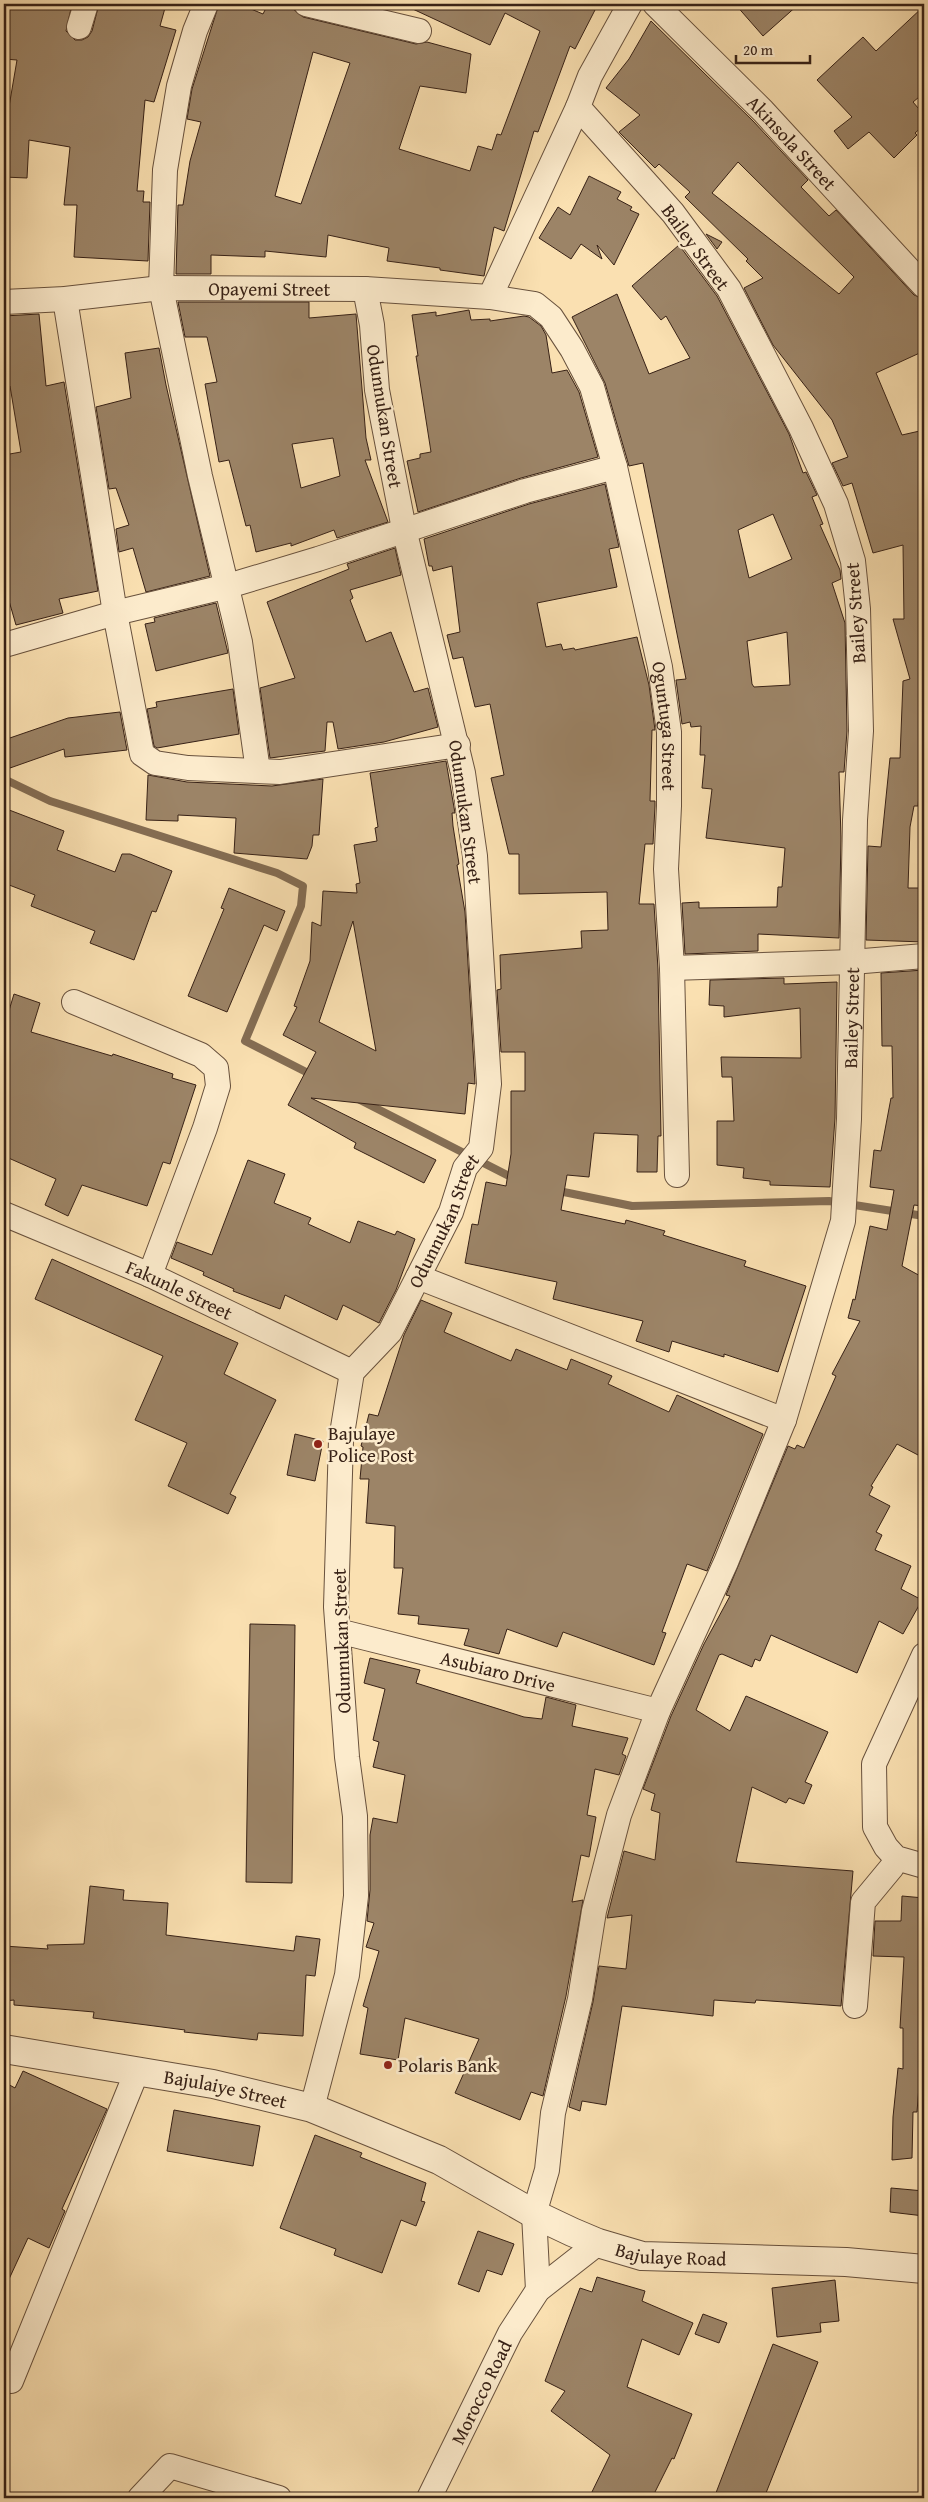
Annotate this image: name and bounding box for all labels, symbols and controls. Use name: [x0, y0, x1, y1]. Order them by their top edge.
scale bar: [736, 32, 809, 64]
text: 20 m: [743, 39, 774, 60]
street label: Akinsola Street: [741, 89, 844, 197]
street label: Bailey Street: [655, 198, 737, 296]
street label: Opayemi Street: [208, 274, 331, 303]
street label: Odunnukan Street: [360, 342, 410, 490]
street label: Bailey Street: [837, 561, 872, 664]
street label: Oguntuga Street: [645, 660, 683, 791]
street label: Odunnukan Street: [442, 738, 490, 886]
street label: Bailey Street: [836, 967, 866, 1069]
street label: Odunnukan Street: [401, 1147, 486, 1293]
street label: Fakunle Street: [122, 1253, 238, 1327]
place label: Bajulaye Police Post: [328, 1419, 415, 1469]
marker: Bajulaye Police Post: [312, 1438, 324, 1450]
street label: Odunnukan Street: [324, 1568, 358, 1714]
street label: Asubiaro Drive: [438, 1643, 559, 1699]
place label: Polaris Bank: [398, 2051, 498, 2079]
marker: Polaris Bank: [382, 2059, 394, 2071]
street label: Bajulaiye Street: [162, 2062, 290, 2115]
street label: Bajulaye Road: [612, 2235, 728, 2272]
street label: Morocco Road: [444, 2334, 519, 2449]

